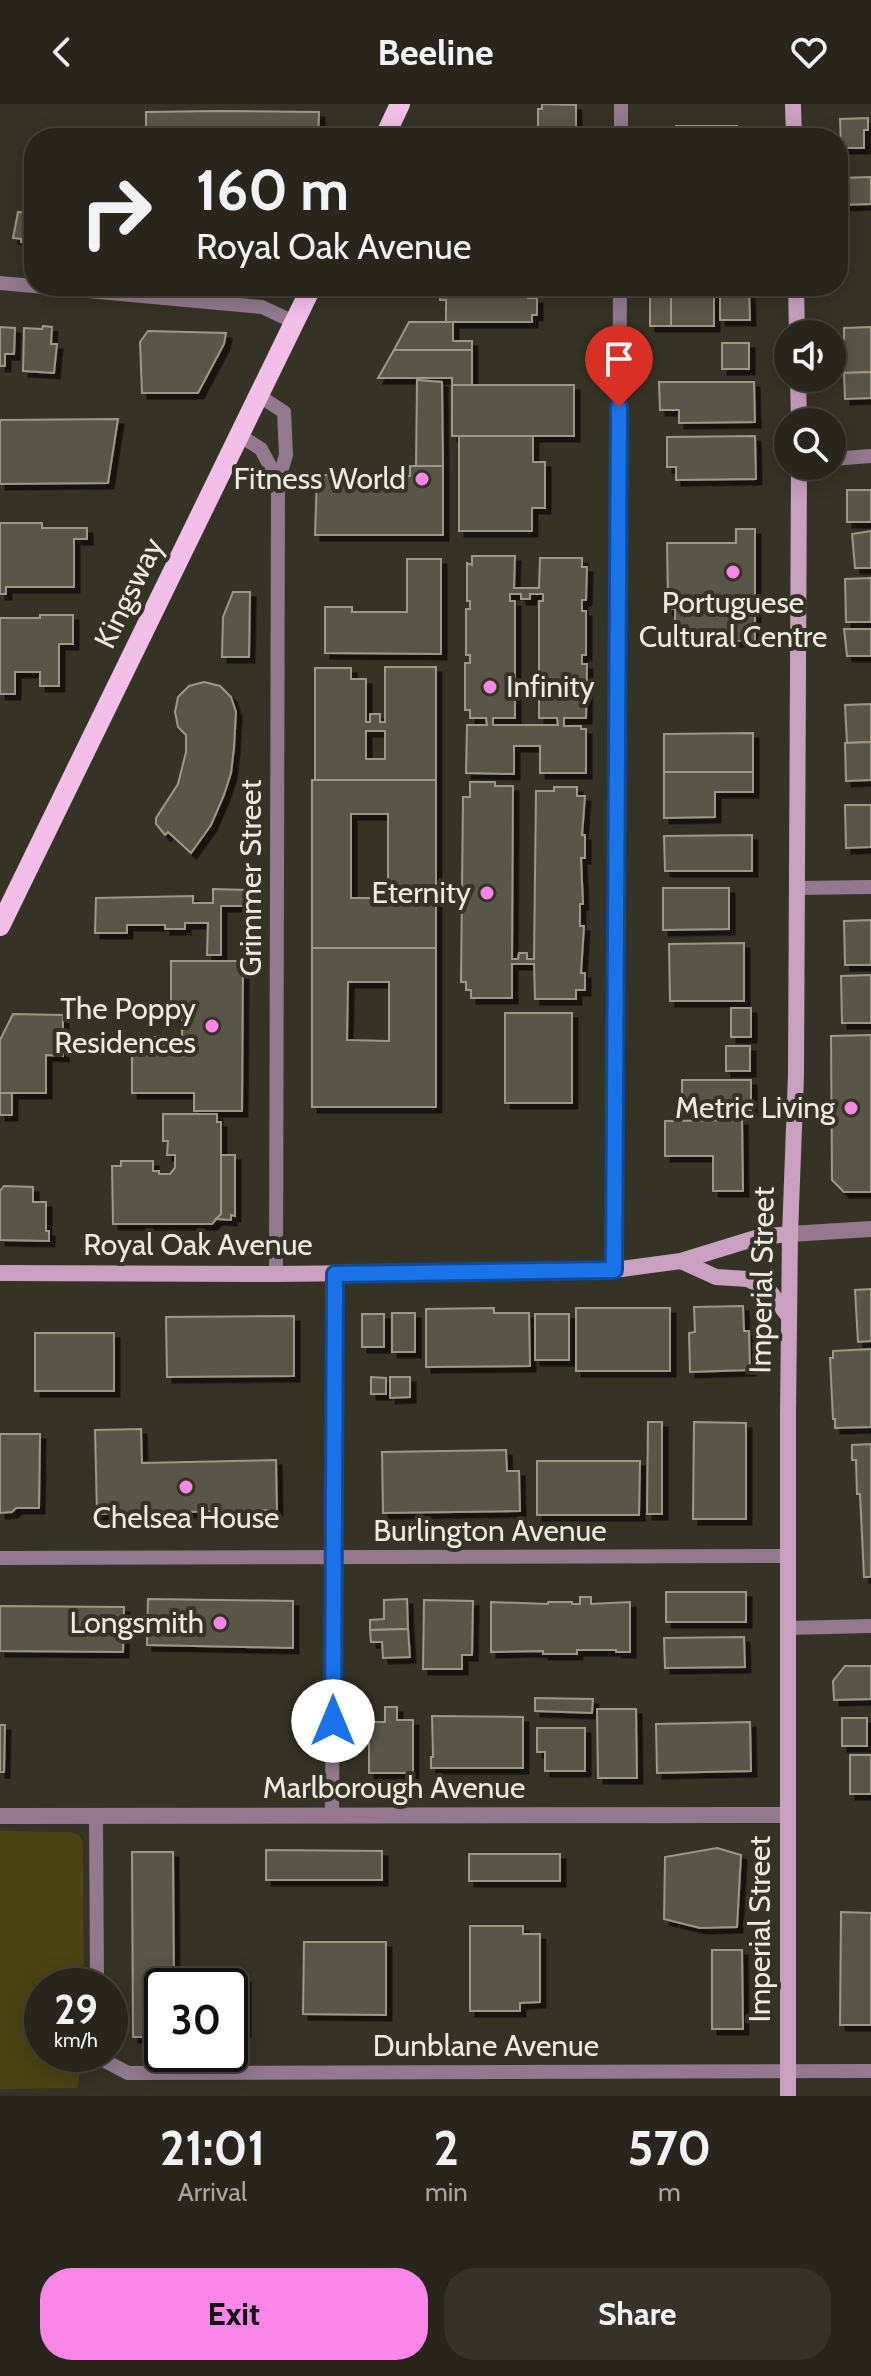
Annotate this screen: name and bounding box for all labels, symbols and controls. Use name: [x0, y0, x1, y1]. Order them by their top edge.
icon: back: [40, 30, 84, 74]
text: Beeline: [377, 30, 494, 74]
icon: heart: [787, 30, 831, 74]
text: 160 m: [196, 156, 349, 224]
icon: right: [64, 160, 168, 264]
text: Royal Oak Avenue: [196, 224, 471, 268]
map controls: [774, 320, 846, 480]
button: sound: [774, 320, 846, 392]
pin: [585, 325, 653, 407]
icon: arrive: [597, 337, 641, 381]
button: search: [774, 408, 846, 480]
place label: Fitness World: [234, 460, 406, 497]
marker: Fitness World: [413, 470, 431, 488]
street label: Kingsway: [86, 531, 171, 654]
marker: Portuguese Cultural Centre: [724, 563, 742, 581]
place label: Portuguese Cultural Centre: [639, 584, 827, 655]
place label: Infinity: [506, 668, 595, 705]
marker: Infinity: [481, 678, 499, 696]
street label: Grimmer Street: [232, 779, 269, 977]
place label: Eternity: [372, 874, 471, 911]
marker: Eternity: [478, 884, 496, 902]
place label: The Poppy Residences: [54, 990, 196, 1061]
marker: The Poppy Residences: [203, 1017, 221, 1035]
place label: Metric Living: [675, 1089, 836, 1126]
marker: Metric Living: [842, 1099, 860, 1117]
street label: Imperial Street: [741, 1186, 782, 1374]
street label: Royal Oak Avenue: [83, 1226, 313, 1263]
marker: Chelsea House: [177, 1478, 195, 1496]
place label: Chelsea House: [93, 1499, 279, 1536]
street label: Burlington Avenue: [373, 1512, 607, 1549]
place label: Longsmith: [70, 1604, 204, 1641]
marker: Longsmith: [211, 1614, 229, 1632]
position arrow: [291, 1679, 375, 1763]
street label: Marlborough Avenue: [263, 1769, 525, 1806]
street label: Imperial Street: [741, 1836, 778, 2022]
speed limit sign: 30: [144, 1968, 248, 2072]
text: 29: [54, 1985, 98, 2034]
street label: Dunblane Avenue: [373, 2027, 599, 2064]
text: km/h: [54, 2028, 98, 2052]
text: 21:01: [160, 2119, 265, 2177]
text: 2: [434, 2119, 459, 2177]
text: 570: [627, 2119, 711, 2177]
text: Arrival: [178, 2176, 247, 2208]
text: min: [425, 2176, 468, 2208]
text: m: [658, 2176, 681, 2208]
button: Exit: [40, 2268, 428, 2360]
button: Share: [444, 2268, 831, 2360]

